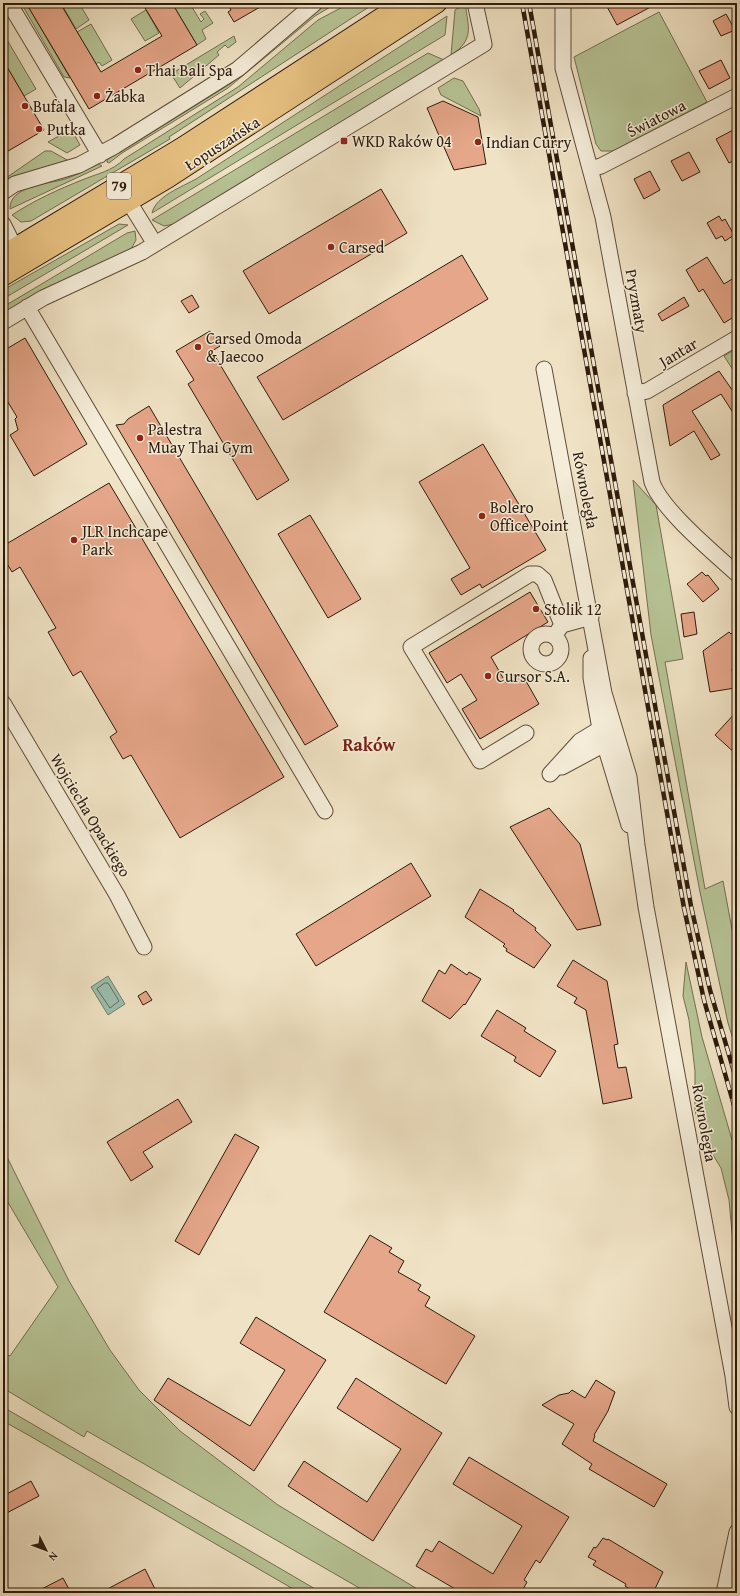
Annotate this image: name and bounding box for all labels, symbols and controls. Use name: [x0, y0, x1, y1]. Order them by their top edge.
place label: Thai Bali Spa: [146, 58, 233, 82]
marker: Thai Bali Spa: [133, 65, 143, 75]
place label: Żabka: [105, 84, 145, 108]
marker: Żabka: [92, 91, 102, 101]
street label: Światowa: [622, 93, 690, 143]
place label: Bufala: [33, 94, 76, 118]
marker: Bufala: [20, 101, 30, 111]
street label: Łopuszańska: [180, 109, 265, 176]
place label: Putka: [47, 117, 86, 141]
marker: Putka: [34, 124, 44, 134]
place label: WKD Raków 04: [352, 129, 452, 153]
place label: Indian Curry: [486, 130, 572, 154]
marker: WKD Raków 04: [339, 136, 349, 146]
marker: Indian Curry: [473, 137, 483, 147]
road number: 79: [107, 173, 131, 199]
place label: Carsed: [339, 235, 385, 259]
marker: Carsed: [326, 242, 336, 252]
street label: Pryzmaty: [620, 267, 654, 335]
place label: Carsed Omoda & Jaecoo: [206, 326, 302, 368]
street label: Jantar: [652, 331, 702, 374]
marker: Carsed Omoda & Jaecoo: [193, 342, 203, 352]
place label: Palestra Muay Thai Gym: [148, 417, 253, 459]
marker: Palestra Muay Thai Gym: [135, 433, 145, 443]
street label: Równoległa: [567, 449, 605, 531]
place label: Bolero Office Point: [490, 495, 569, 537]
marker: Bolero Office Point: [477, 511, 487, 521]
place label: JLR Inchcape Park: [80, 519, 168, 561]
marker: JLR Inchcape Park: [69, 535, 79, 545]
place label: Stolik 12: [544, 597, 602, 621]
marker: Stolik 12: [531, 604, 541, 614]
place label: Cursor S.A.: [496, 664, 570, 688]
marker: Cursor S.A.: [483, 671, 493, 681]
district label: Raków: [342, 731, 396, 758]
street label: Wojciecha Opackiego: [45, 749, 137, 881]
street label: Równoległa: [686, 1082, 724, 1164]
north arrow: [26, 1530, 66, 1570]
text: N: [45, 1549, 62, 1565]

